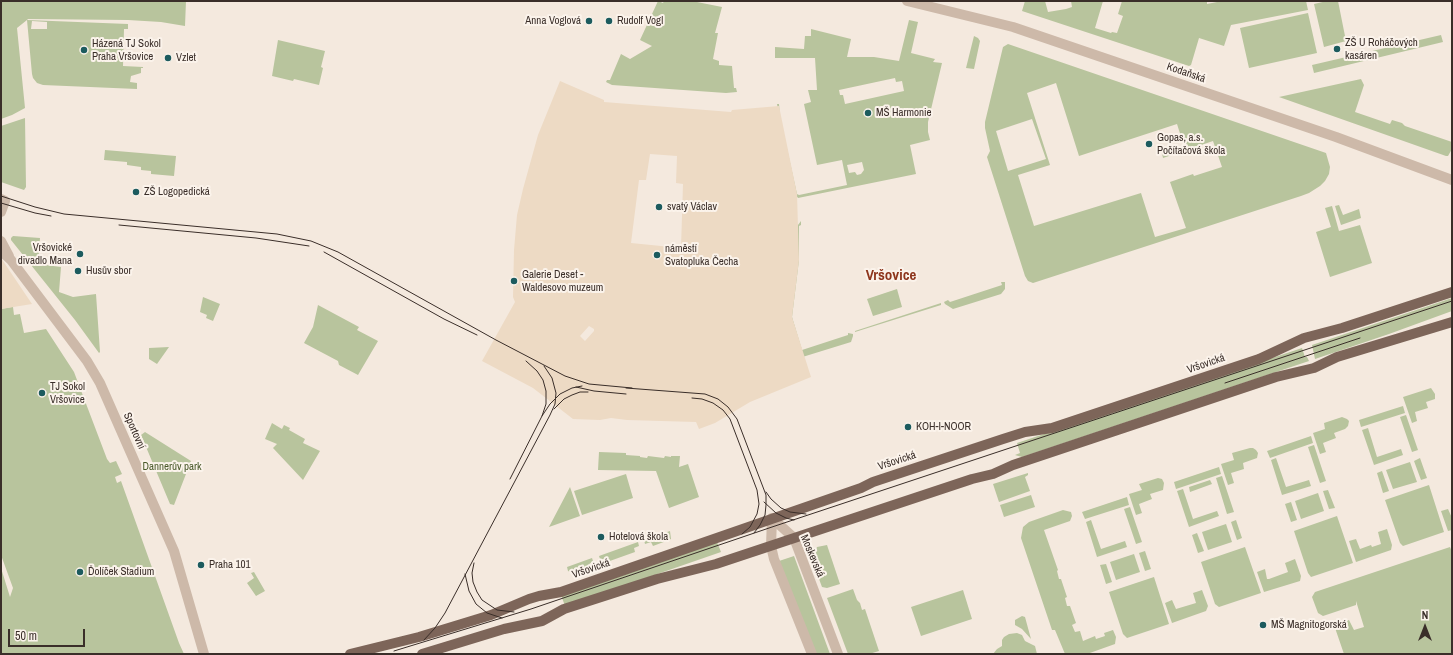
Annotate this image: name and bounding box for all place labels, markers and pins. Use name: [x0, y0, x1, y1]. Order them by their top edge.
place label: Anna Voglová: [525, 14, 581, 28]
place label: Rudolf Vogl: [617, 14, 663, 28]
marker: Anna Voglová: [584, 16, 594, 26]
marker: Rudolf Vogl: [604, 16, 614, 26]
place label: ZŠ U Roháčových kasáren: [1345, 36, 1418, 62]
place label: Házená TJ Sokol Praha Vršovice: [92, 37, 161, 63]
marker: ZŠ U Roháčových kasáren: [1332, 44, 1342, 54]
marker: Házená TJ Sokol Praha Vršovice: [79, 45, 89, 55]
place label: Vzlet: [176, 51, 196, 65]
marker: Vzlet: [163, 53, 173, 63]
place label: MŠ Harmonie: [876, 106, 932, 120]
marker: MŠ Harmonie: [863, 108, 873, 118]
place label: Gopas, a.s. Počítačová škola: [1157, 131, 1225, 157]
marker: Gopas, a.s. Počítačová škola: [1144, 139, 1154, 149]
place label: ZŠ Logopedická: [144, 185, 210, 199]
marker: ZŠ Logopedická: [131, 187, 141, 197]
place label: svatý Václav: [667, 200, 717, 214]
marker: svatý Václav: [654, 202, 664, 212]
place label: Vršovické divadlo Mana: [18, 241, 72, 267]
place label: náměstí Svatopluka Čecha: [665, 242, 738, 268]
marker: Vršovické divadlo Mana: [75, 249, 85, 259]
marker: náměstí Svatopluka Čecha: [652, 250, 662, 260]
place label: Husův sbor: [86, 264, 132, 278]
marker: Husův sbor: [73, 266, 83, 276]
place label: Galerie Deset - Waldesovo muzeum: [522, 268, 603, 294]
marker: Galerie Deset - Waldesovo muzeum: [509, 276, 519, 286]
place label: TJ Sokol Vršovice: [50, 380, 85, 406]
marker: TJ Sokol Vršovice: [37, 388, 47, 398]
place label: KOH-I-NOOR: [916, 420, 971, 434]
marker: KOH-I-NOOR: [903, 422, 913, 432]
place label: Hotelová škola: [609, 530, 668, 544]
marker: Hotelová škola: [596, 532, 606, 542]
place label: Praha 101: [209, 558, 251, 572]
marker: Praha 101: [196, 560, 206, 570]
place label: Ďolíček Stadium: [88, 565, 154, 579]
marker: Ďolíček Stadium: [75, 567, 85, 577]
place label: MŠ Magnitogorská: [1271, 618, 1347, 632]
marker: MŠ Magnitogorská: [1258, 620, 1268, 630]

